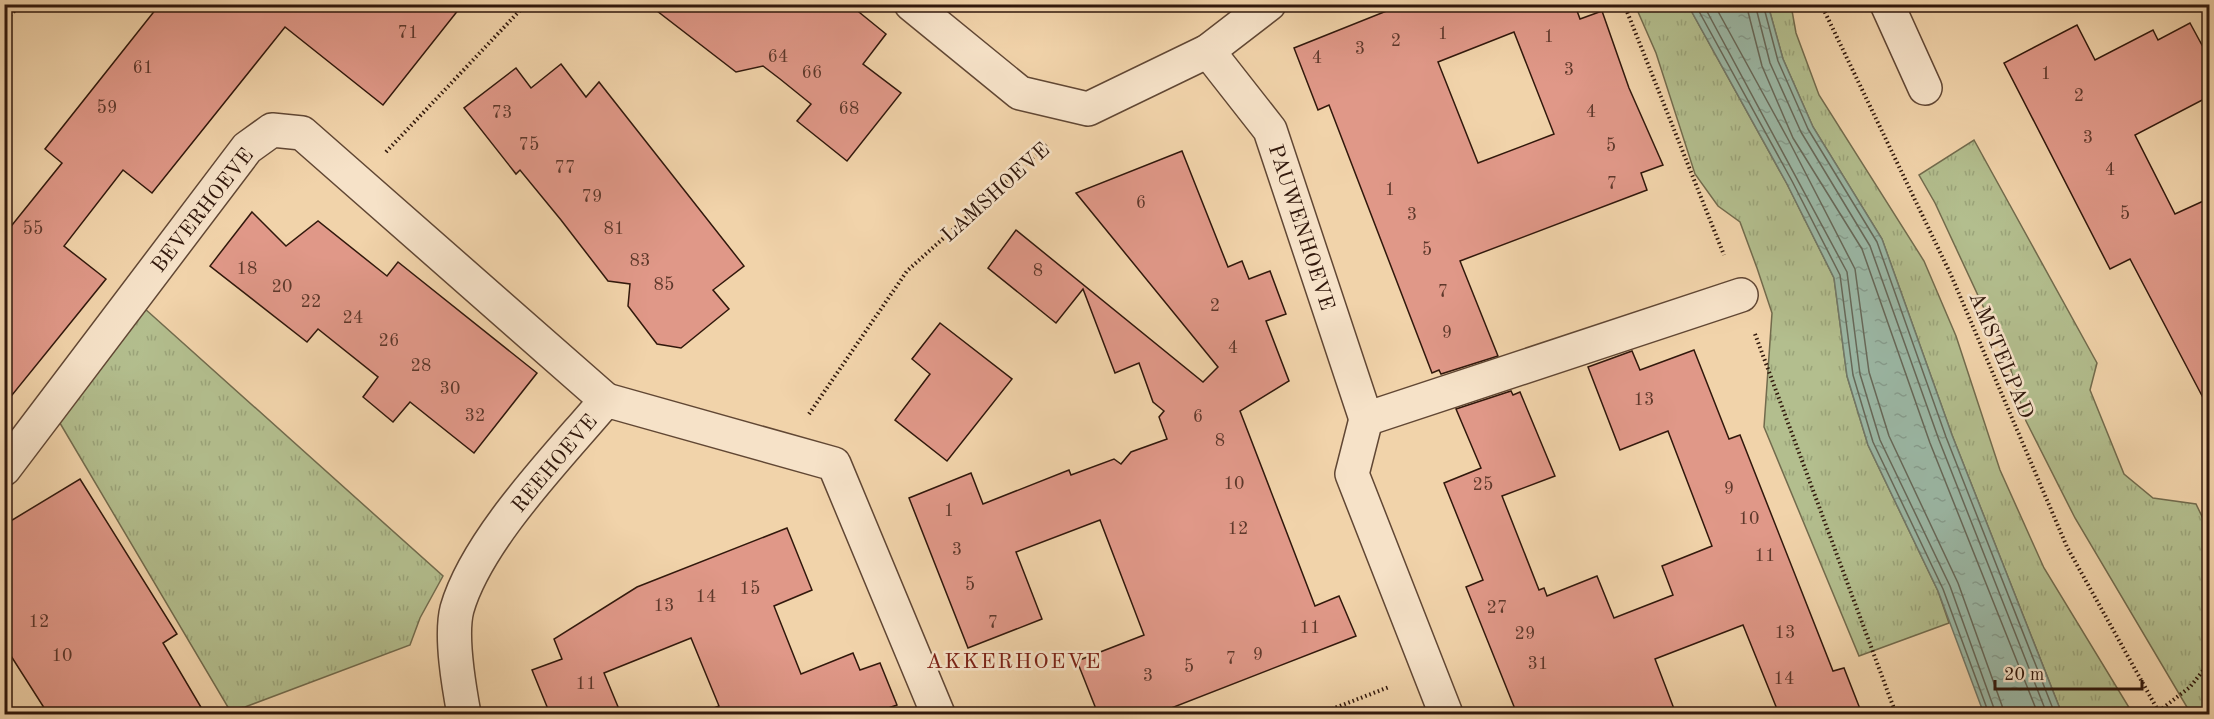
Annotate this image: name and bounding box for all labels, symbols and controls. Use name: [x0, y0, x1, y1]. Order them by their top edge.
house number: 71: [398, 24, 418, 42]
house number: 1: [1438, 25, 1448, 43]
house number: 1: [1544, 28, 1554, 46]
house number: 2: [1391, 32, 1401, 50]
house number: 3: [1355, 40, 1365, 58]
house number: 64: [768, 48, 788, 66]
house number: 4: [1312, 49, 1322, 67]
house number: 61: [133, 59, 153, 77]
house number: 3: [1564, 61, 1574, 79]
house number: 66: [802, 64, 822, 82]
house number: 1: [2041, 65, 2051, 83]
house number: 2: [2074, 87, 2084, 105]
house number: 59: [97, 99, 117, 117]
house number: 68: [839, 100, 859, 118]
house number: 4: [1586, 103, 1596, 121]
house number: 73: [492, 104, 512, 122]
house number: 3: [2083, 129, 2093, 147]
house number: 75: [519, 136, 539, 154]
house number: 5: [1606, 137, 1616, 155]
street label: LAMSHOEVE: [938, 139, 1054, 247]
street label: PAUWENHOEVE: [1264, 142, 1337, 313]
street label: BEVERHOEVE: [148, 145, 258, 277]
house number: 77: [555, 159, 575, 177]
house number: 4: [2105, 161, 2115, 179]
house number: 7: [1607, 175, 1617, 193]
house number: 1: [1385, 181, 1395, 199]
house number: 79: [582, 188, 602, 206]
house number: 6: [1136, 194, 1146, 212]
house number: 5: [2120, 205, 2130, 223]
house number: 3: [1407, 206, 1417, 224]
house number: 55: [23, 220, 43, 238]
house number: 81: [604, 220, 624, 238]
house number: 5: [1422, 241, 1432, 259]
house number: 83: [630, 252, 650, 270]
house number: 18: [237, 260, 257, 278]
house number: 8: [1033, 262, 1043, 280]
house number: 85: [654, 276, 674, 294]
house number: 20: [272, 278, 292, 296]
house number: 7: [1438, 283, 1448, 301]
street label: AMSTELPAD: [1964, 289, 2037, 422]
house number: 22: [301, 293, 321, 311]
house number: 2: [1210, 297, 1220, 315]
house number: 24: [343, 309, 363, 327]
house number: 9: [1442, 324, 1452, 342]
house number: 26: [379, 332, 399, 350]
house number: 4: [1228, 339, 1238, 357]
house number: 28: [411, 357, 431, 375]
house number: 30: [440, 380, 460, 398]
house number: 13: [1634, 391, 1654, 409]
house number: 32: [465, 407, 485, 425]
house number: 6: [1193, 408, 1203, 426]
street label: REEHOEVE: [508, 411, 602, 517]
house number: 8: [1215, 432, 1225, 450]
house number: 10: [1224, 475, 1244, 493]
house number: 25: [1473, 476, 1493, 494]
house number: 9: [1724, 480, 1734, 498]
house number: 1: [944, 502, 954, 520]
house number: 10: [1739, 510, 1759, 528]
house number: 12: [1228, 520, 1248, 538]
house number: 3: [952, 541, 962, 559]
house number: 11: [1755, 547, 1775, 565]
house number: 5: [965, 576, 975, 594]
house number: 15: [740, 580, 760, 598]
house number: 14: [696, 588, 716, 606]
house number: 13: [654, 597, 674, 615]
house number: 27: [1487, 599, 1507, 617]
house number: 12: [29, 613, 49, 631]
house number: 7: [988, 614, 998, 632]
house number: 11: [1300, 619, 1320, 637]
house number: 13: [1775, 624, 1795, 642]
house number: 29: [1515, 625, 1535, 643]
house number: 9: [1253, 646, 1263, 664]
house number: 10: [52, 647, 72, 665]
house number: 7: [1226, 650, 1236, 668]
district label: AKKERHOEVE: [926, 651, 1102, 673]
scale bar: [1995, 653, 2142, 691]
house number: 31: [1528, 655, 1548, 673]
house number: 5: [1184, 658, 1194, 676]
text: 20 m: [2004, 666, 2044, 684]
house number: 3: [1143, 667, 1153, 685]
house number: 14: [1774, 670, 1794, 688]
house number: 11: [576, 675, 596, 693]

